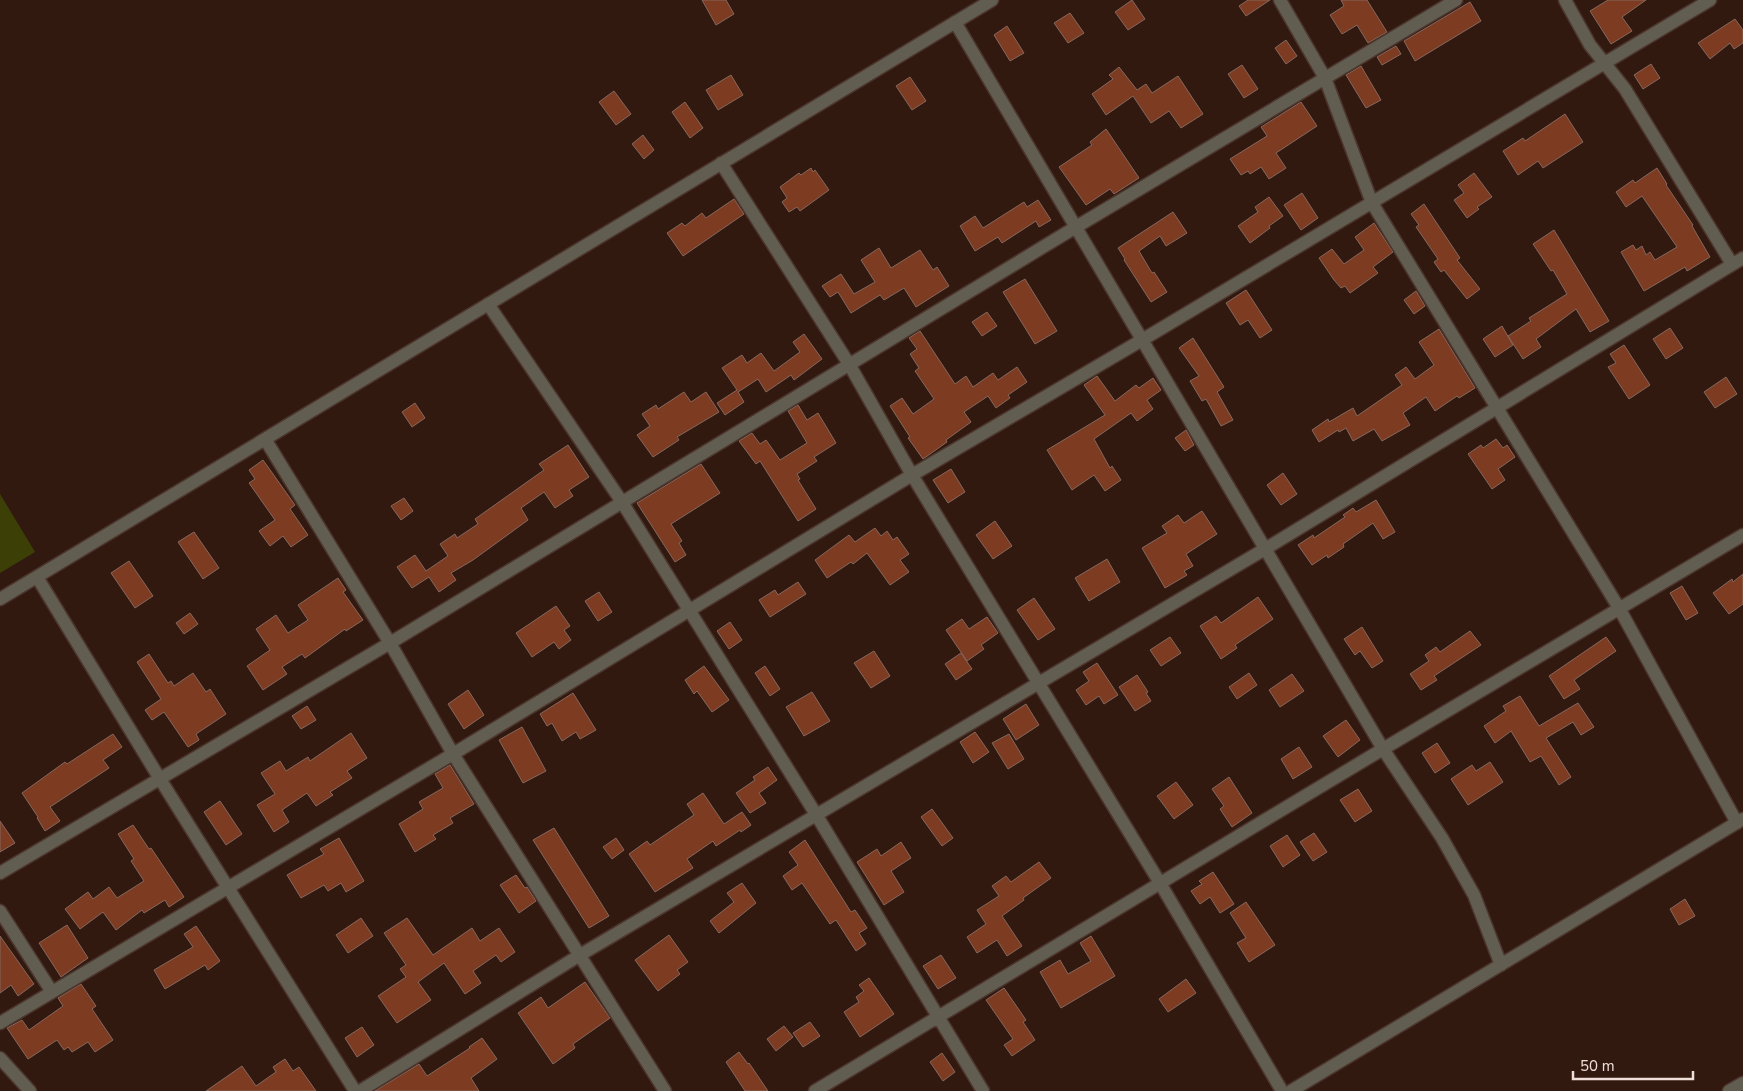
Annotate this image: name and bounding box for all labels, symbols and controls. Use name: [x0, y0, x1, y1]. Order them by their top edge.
scale bar: [1573, 1048, 1693, 1080]
text: 50 m: [1580, 1056, 1615, 1076]

